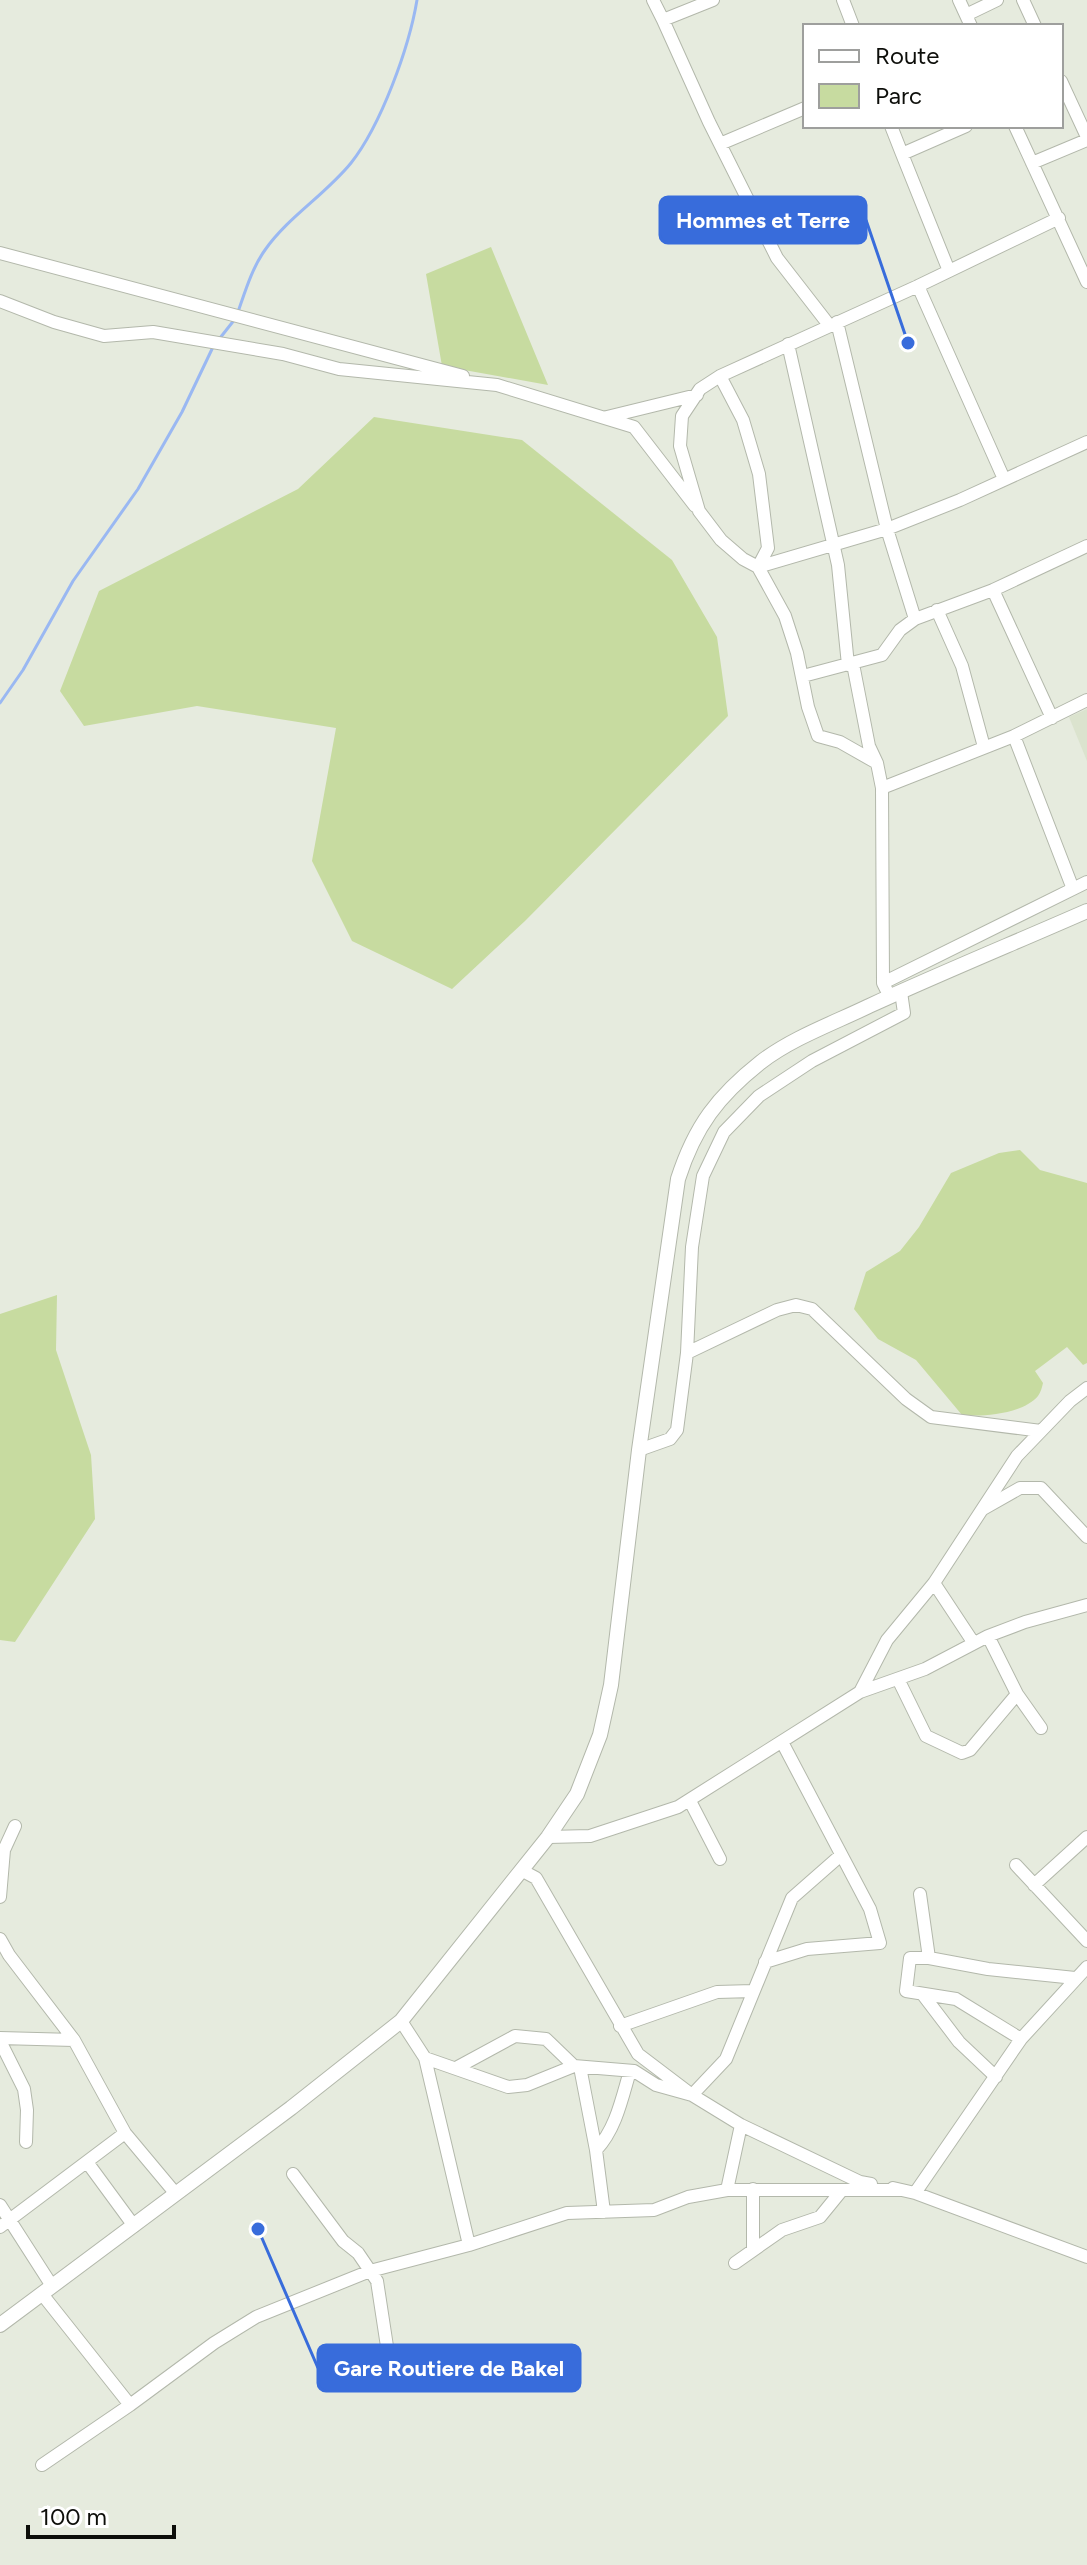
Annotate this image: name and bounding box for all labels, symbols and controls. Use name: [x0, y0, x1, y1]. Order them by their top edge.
legend: [803, 24, 1063, 128]
text: Route: [875, 41, 939, 70]
text: Parc: [875, 81, 922, 110]
callout: Hommes et Terre: [660, 197, 866, 243]
text: Hommes et Terre: [676, 207, 850, 234]
callout: Gare Routiere de Bakel: [318, 2345, 580, 2391]
text: Gare Routiere de Bakel: [334, 2355, 564, 2382]
scale bar: [28, 2489, 174, 2539]
text: 100 m: [40, 2502, 107, 2531]

